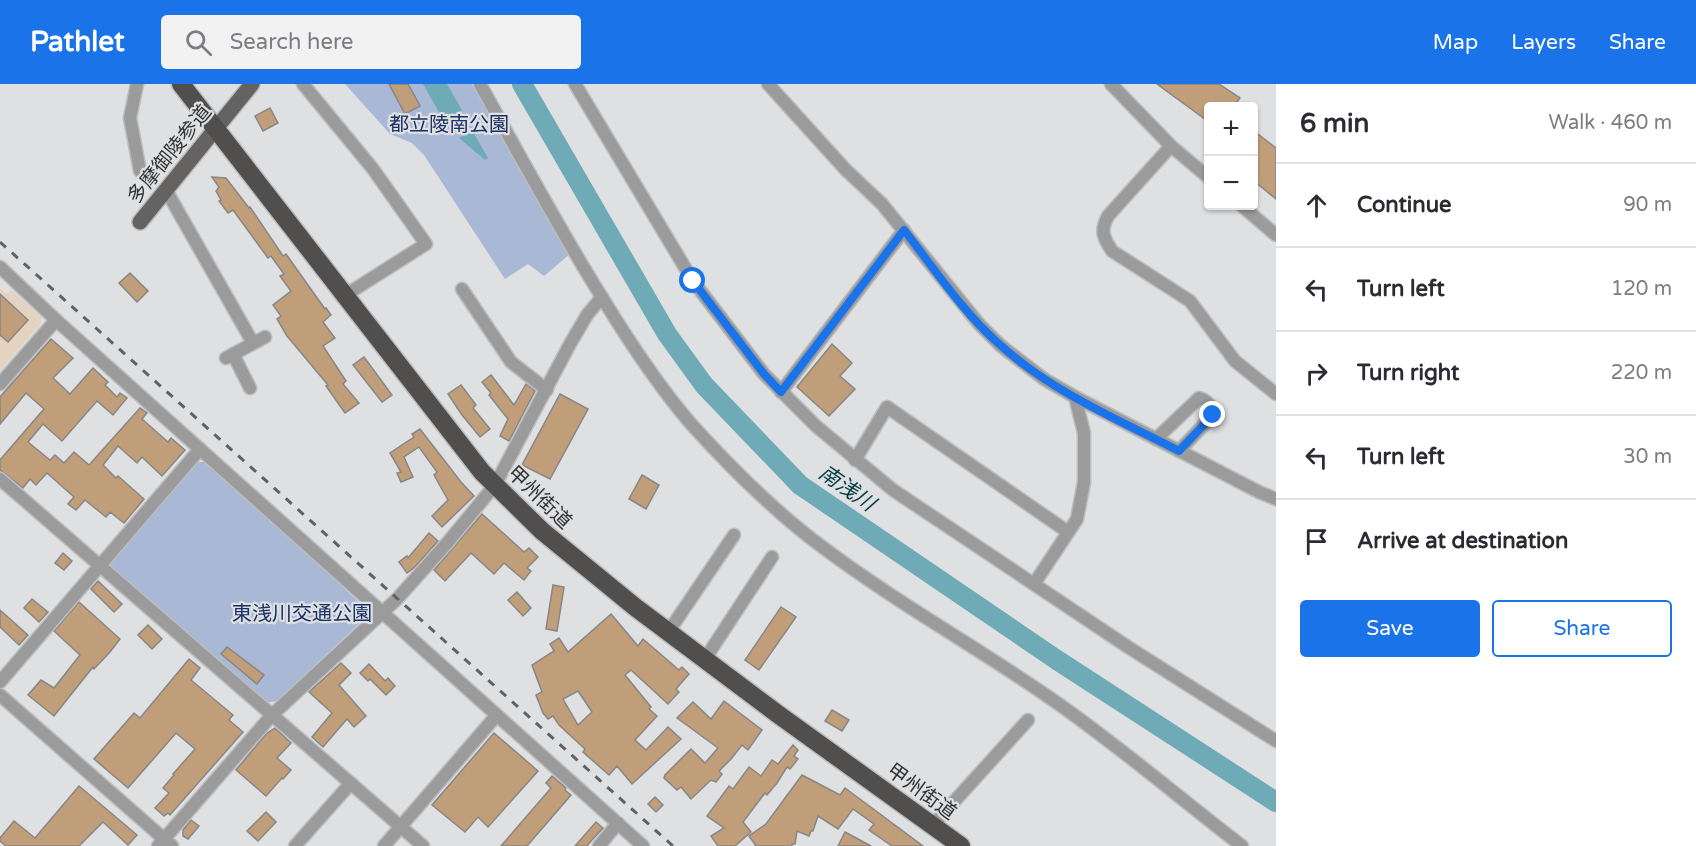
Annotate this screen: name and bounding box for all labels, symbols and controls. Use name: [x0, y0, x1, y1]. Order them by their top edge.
search box: [161, 15, 581, 69]
text: Pathlet: [30, 25, 125, 59]
icon: search: [182, 26, 215, 59]
text: Search here: [230, 29, 353, 55]
text: Map: [1433, 30, 1478, 55]
text: Layers: [1511, 30, 1576, 55]
text: Share: [1609, 30, 1666, 55]
street label: 多摩御陵参道: [123, 100, 217, 209]
map controls: [1204, 102, 1258, 210]
button: +: [1204, 102, 1258, 156]
text: 6 min: [1300, 108, 1369, 139]
text: Walk · 460 m: [1549, 111, 1672, 135]
park label: 都立陵南公園: [389, 113, 509, 137]
button: −: [1204, 156, 1258, 210]
icon: ahead: [1300, 189, 1333, 222]
text: Continue: [1357, 192, 1452, 218]
text: 90 m: [1623, 193, 1672, 217]
route start: [679, 267, 705, 293]
icon: left: [1300, 273, 1333, 306]
text: Turn left: [1357, 276, 1445, 302]
text: 120 m: [1611, 277, 1672, 301]
icon: right: [1300, 357, 1333, 390]
text: Turn right: [1357, 360, 1459, 386]
text: 220 m: [1611, 361, 1672, 385]
route end: [1199, 401, 1225, 427]
icon: left: [1300, 441, 1333, 474]
text: Turn left: [1357, 444, 1445, 470]
text: 30 m: [1623, 445, 1672, 469]
water label: 南浅川: [814, 460, 881, 518]
street label: 甲州街道: [502, 461, 576, 534]
icon: arrive: [1300, 525, 1333, 558]
text: Arrive at destination: [1357, 528, 1568, 554]
button: Save: [1300, 600, 1480, 657]
button: Share: [1492, 600, 1672, 657]
park label: 東浅川交通公園: [232, 602, 372, 626]
street label: 甲州街道: [882, 759, 961, 825]

